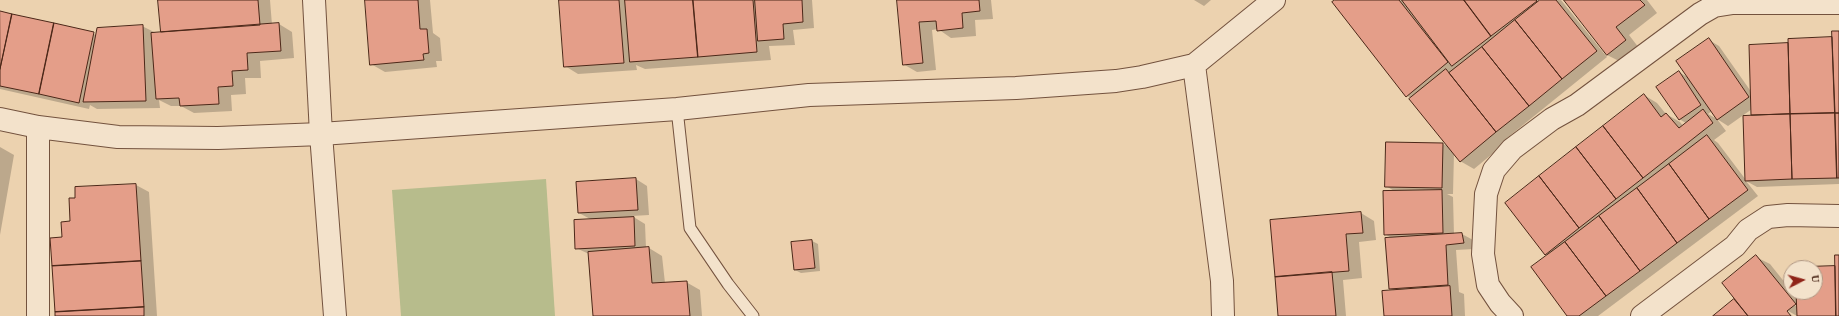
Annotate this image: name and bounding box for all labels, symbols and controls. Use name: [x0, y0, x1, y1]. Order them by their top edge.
north arrow: [1783, 260, 1823, 300]
text: U: [1807, 274, 1822, 283]

